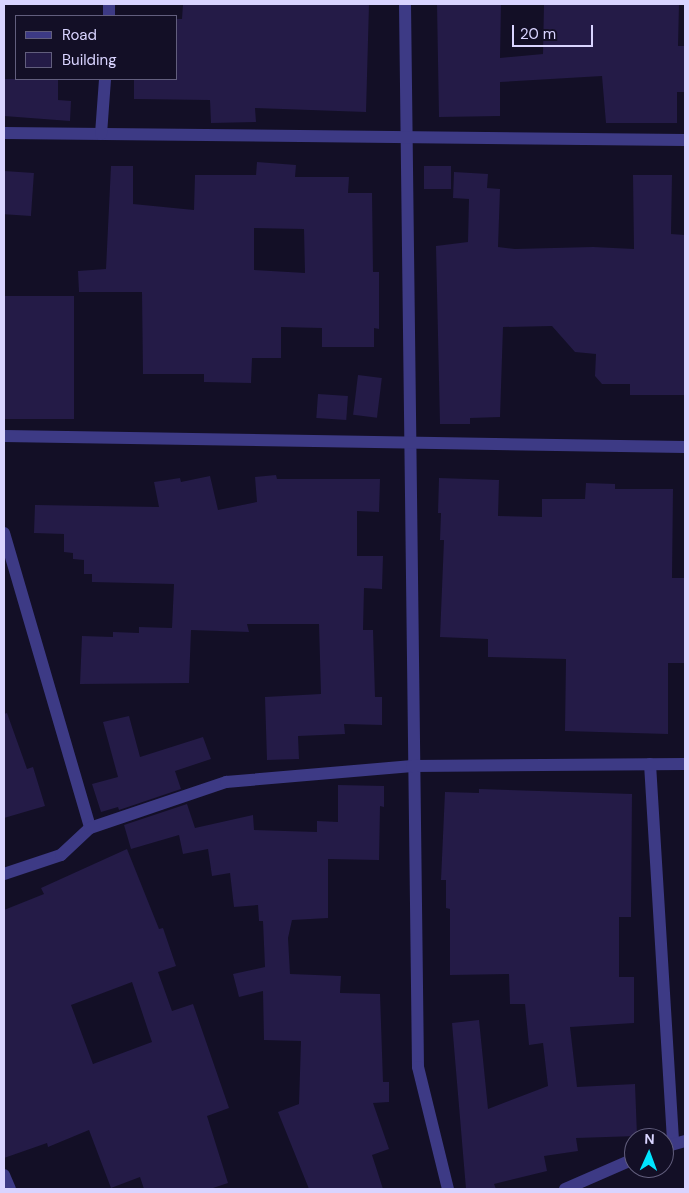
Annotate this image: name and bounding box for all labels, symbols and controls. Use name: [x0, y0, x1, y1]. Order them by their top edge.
legend: [15, 15, 178, 80]
scale bar: [514, 15, 595, 47]
text: 20 m: [520, 24, 556, 44]
text: Road: [62, 25, 97, 45]
text: Building: [62, 50, 117, 70]
north arrow: [624, 1128, 674, 1178]
text: N: [644, 1130, 655, 1148]

